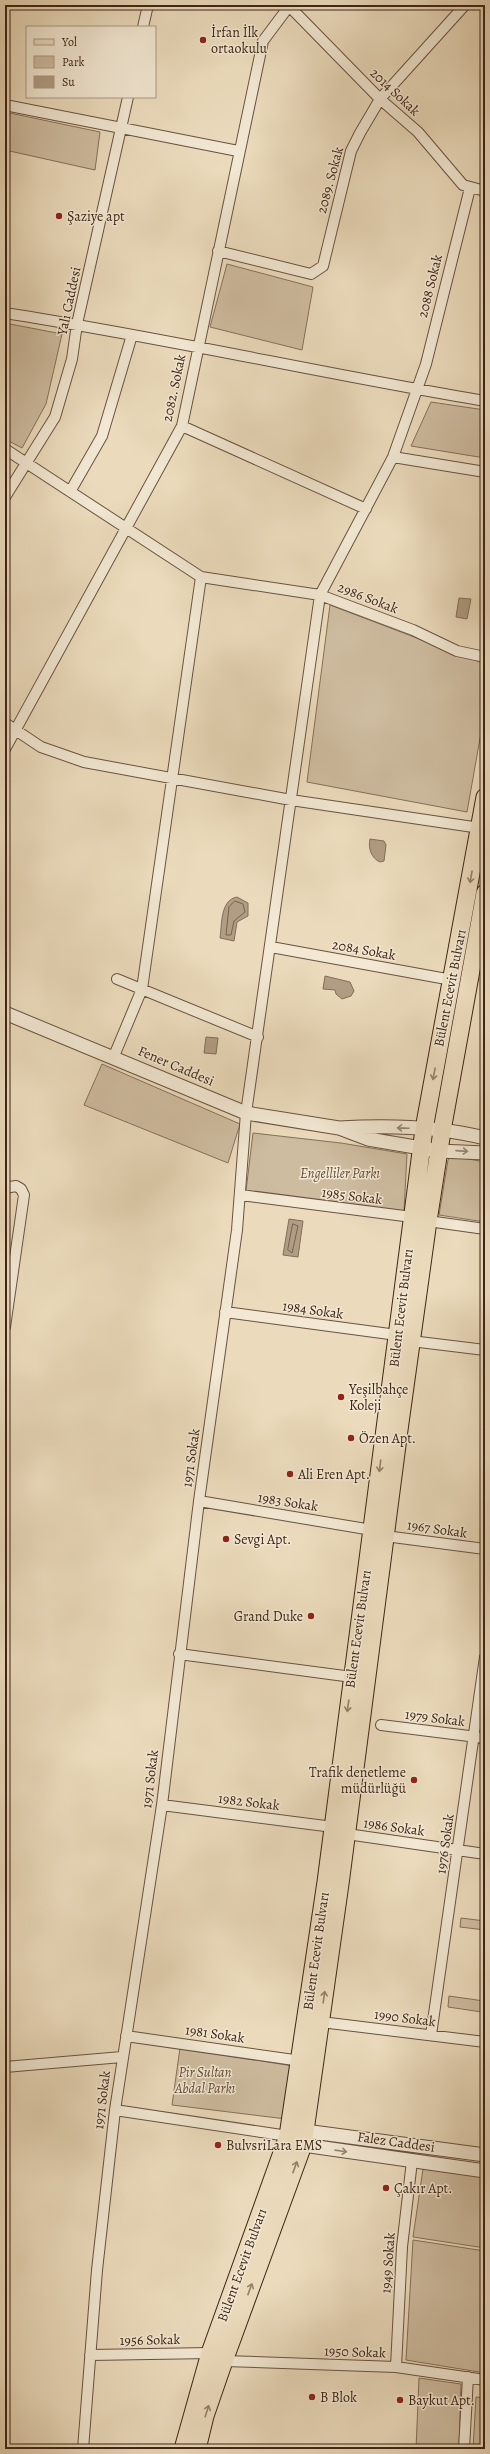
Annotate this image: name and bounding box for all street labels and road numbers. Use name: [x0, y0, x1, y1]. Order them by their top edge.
street label: 2014 Sokak: [366, 64, 424, 120]
street label: 2089. Sokak: [312, 145, 348, 215]
street label: 2088 Sokak: [413, 252, 447, 320]
street label: Yalı Caddesi: [52, 265, 86, 338]
street label: 2082. Sokak: [158, 352, 190, 424]
street label: 2986 Sokak: [335, 578, 401, 618]
street label: Bülent Ecevit Bulvarı: [429, 928, 471, 1048]
street label: 2084 Sokak: [331, 935, 397, 965]
street label: Fener Caddesi: [135, 1041, 217, 1091]
street label: 1985 Sokak: [321, 1183, 383, 1209]
street label: Bülent Ecevit Bulvarı: [384, 1248, 418, 1368]
street label: 1984 Sokak: [281, 1296, 345, 1324]
street label: 1971 Sokak: [177, 1427, 205, 1488]
street label: 1983 Sokak: [256, 1488, 320, 1516]
street label: 1967 Sokak: [406, 1515, 468, 1543]
street label: Bülent Ecevit Bulvarı: [340, 1569, 376, 1689]
street label: 1979 Sokak: [404, 1705, 466, 1731]
street label: 1971 Sokak: [137, 1749, 163, 1809]
street label: 1982 Sokak: [217, 1789, 281, 1815]
street label: 1986 Sokak: [362, 1813, 426, 1841]
street label: 1976 Sokak: [431, 1813, 459, 1875]
street label: Bülent Ecevit Bulvarı: [298, 1891, 334, 2011]
street label: 1990 Sokak: [373, 2005, 437, 2031]
street label: 1981 Sokak: [184, 2020, 246, 2048]
street label: 1971 Sokak: [89, 2070, 115, 2130]
street label: Falez Caddesi: [356, 2127, 436, 2157]
street label: Bülent Ecevit Bulvarı: [213, 2206, 271, 2324]
street label: 1949 Sokak: [376, 2232, 400, 2294]
street label: 1956 Sokak: [119, 2330, 181, 2350]
street label: 1950 Sokak: [324, 2341, 386, 2363]

